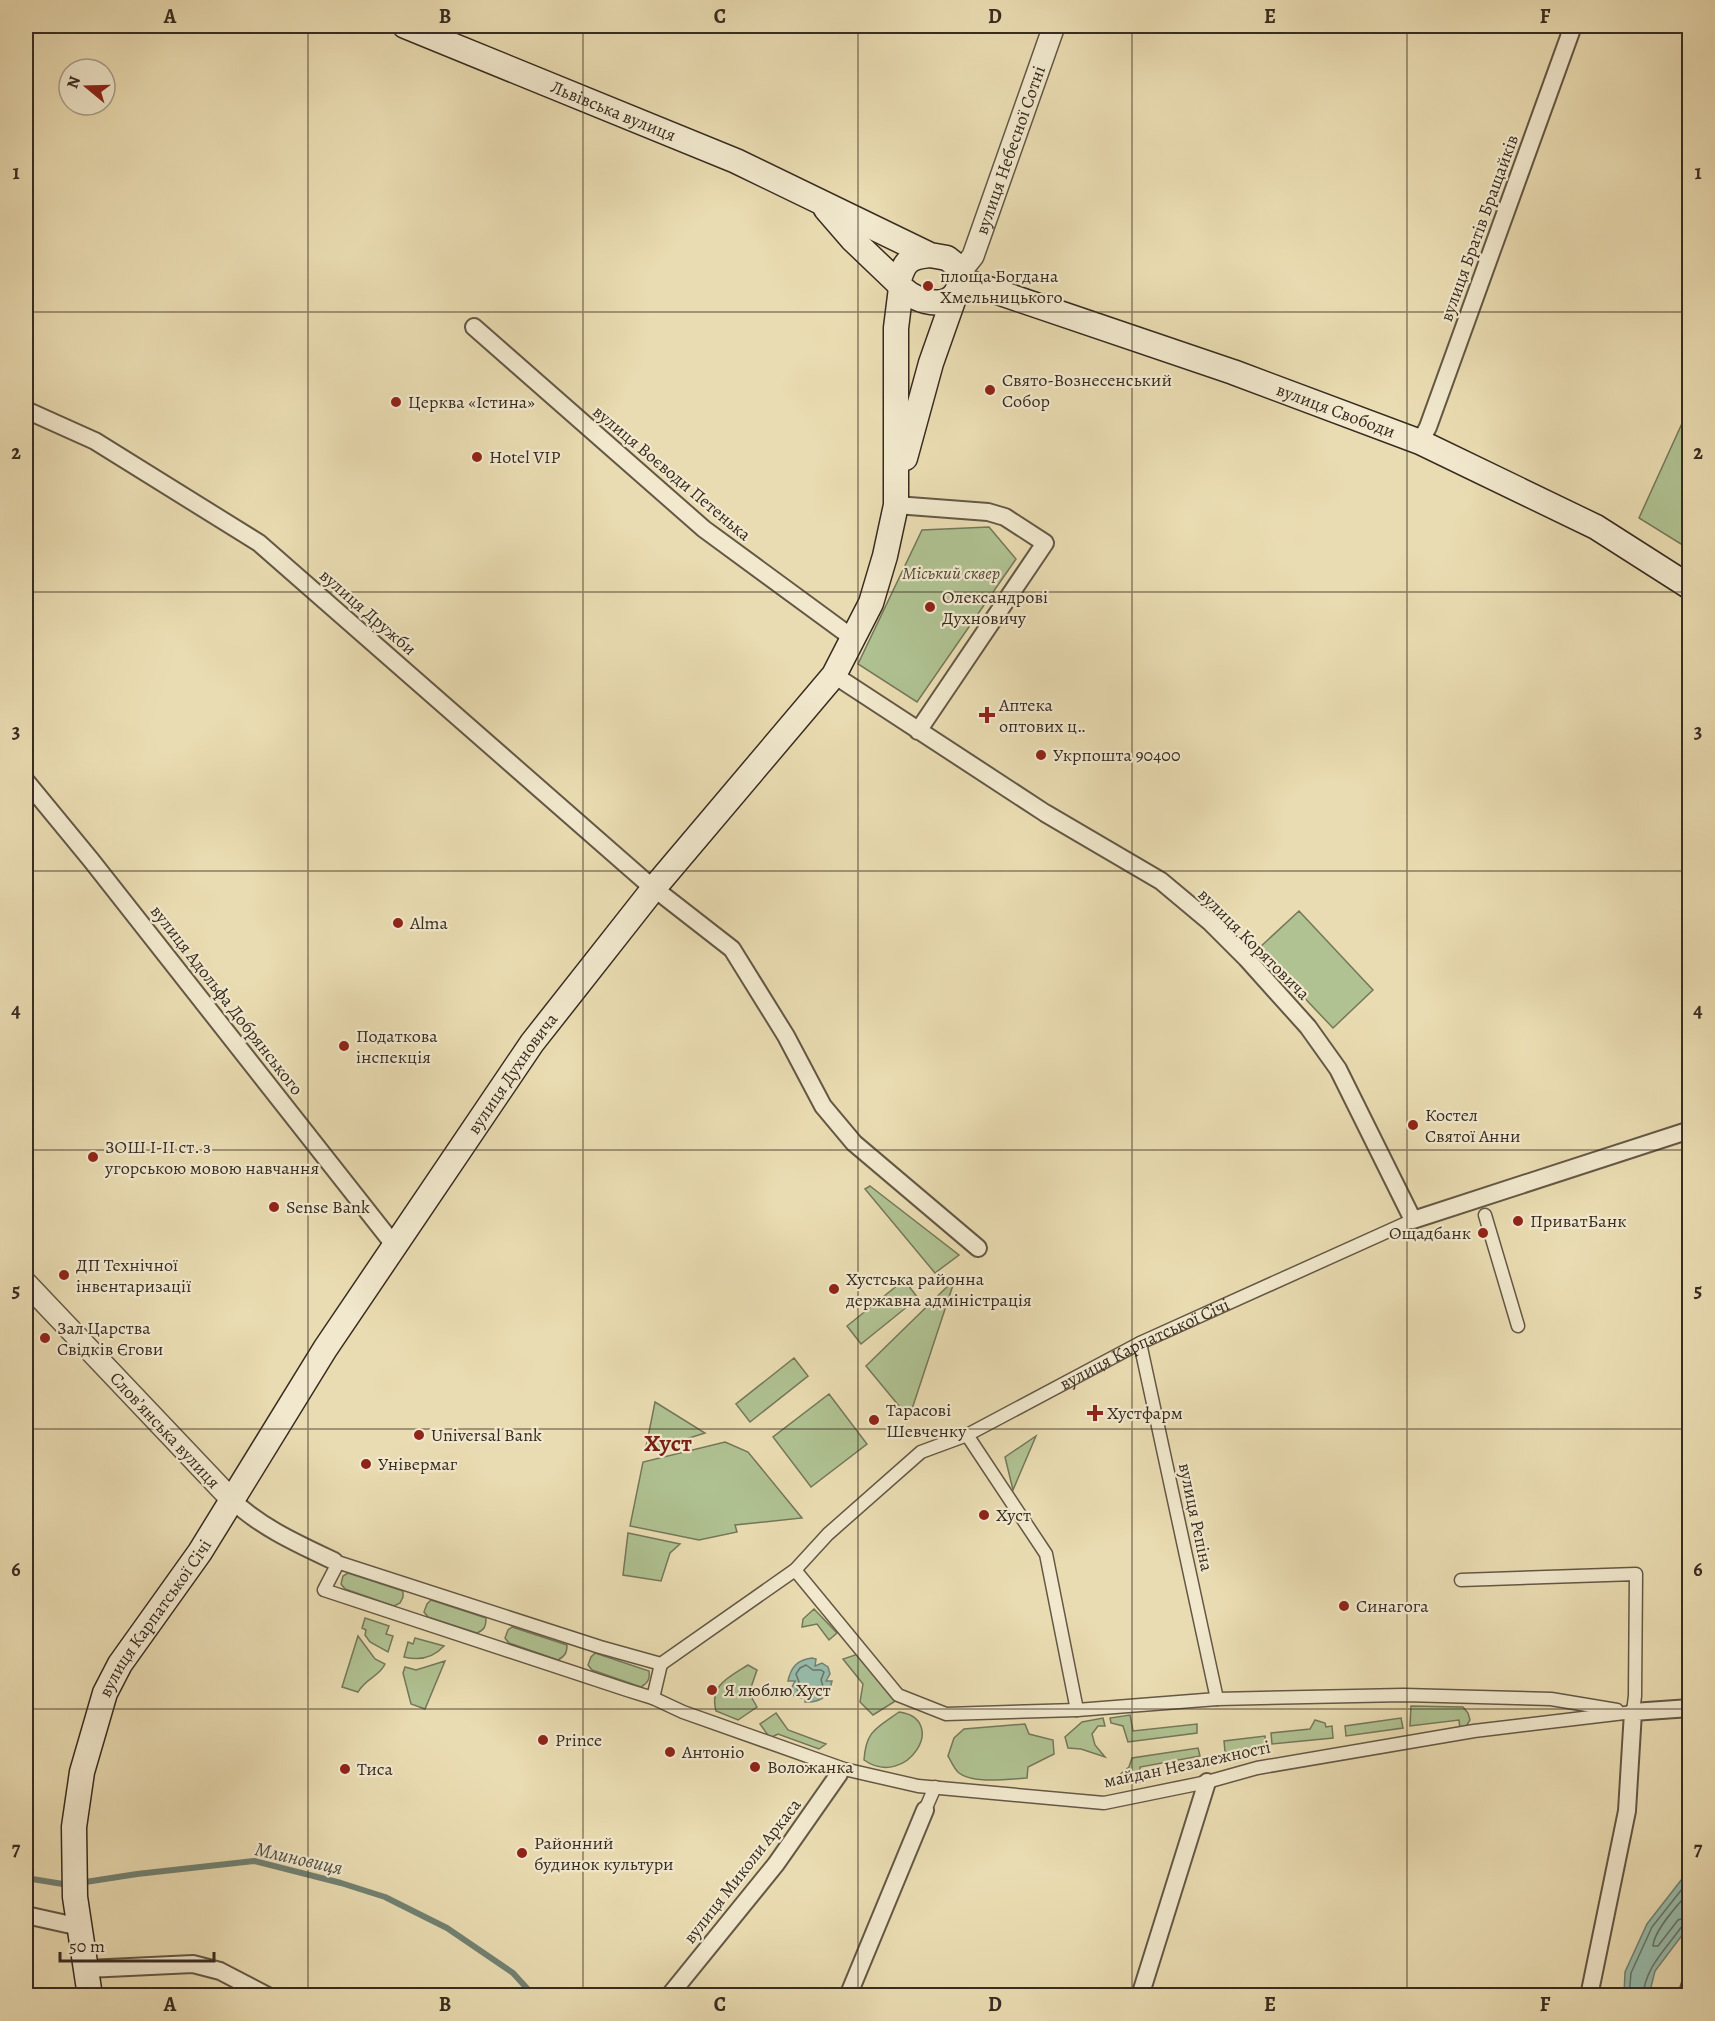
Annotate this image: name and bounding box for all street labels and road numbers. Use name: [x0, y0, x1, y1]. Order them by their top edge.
street label: вулиця Небесної Сотні: [970, 63, 1051, 238]
street label: Львівська вулиця: [547, 75, 680, 147]
street label: вулиця Братів Бращайків: [1434, 131, 1524, 325]
street label: вулиця Свободи: [1273, 377, 1399, 444]
street label: вулиця Воєводи Петенька: [588, 400, 757, 547]
street label: вулиця Дружби: [315, 563, 421, 661]
street label: вулиця Корятовича: [1193, 883, 1316, 1006]
street label: вулиця Адольфа Добрянського: [145, 900, 309, 1100]
street label: вулиця Духновича: [462, 1007, 564, 1139]
street label: вулиця Карпатської Січі: [1055, 1292, 1233, 1396]
street label: Словʼянська вулиця: [105, 1366, 225, 1494]
street label: вулиця Рєпіна: [1173, 1461, 1219, 1574]
street label: вулиця Карпатської Січі: [93, 1535, 217, 1701]
street label: майдан Незалежності: [1101, 1735, 1273, 1793]
street label: вулиця Миколи Аркаса: [678, 1793, 807, 1949]

